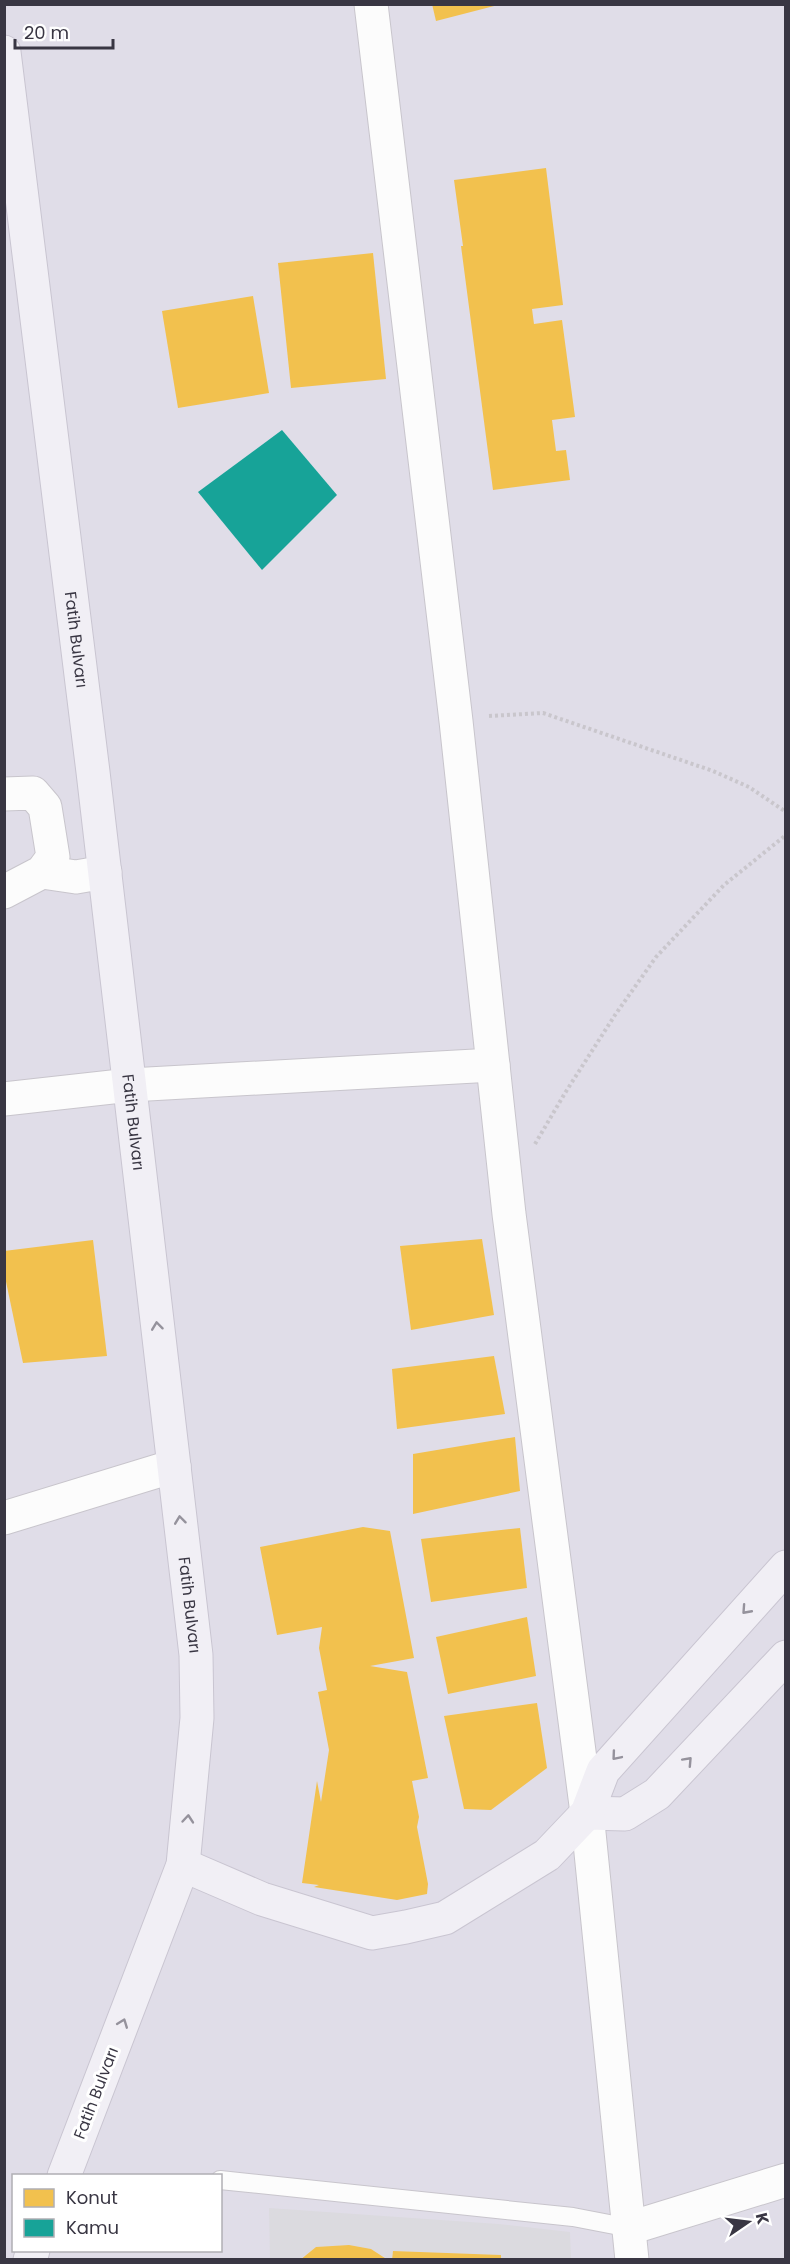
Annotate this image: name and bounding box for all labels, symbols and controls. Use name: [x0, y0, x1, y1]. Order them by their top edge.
scale bar: [15, 12, 112, 50]
text: 20 m: [24, 20, 69, 45]
street label: Fatih Bulvarı: [59, 590, 94, 689]
street label: Fatih Bulvarı: [117, 1073, 151, 1172]
one-way arrow: [152, 1322, 164, 1331]
one-way arrow: [174, 1515, 187, 1524]
street label: Fatih Bulvarı: [173, 1555, 207, 1654]
one-way arrow: [742, 1604, 753, 1614]
one-way arrow: [612, 1749, 623, 1760]
one-way arrow: [681, 1757, 692, 1768]
one-way arrow: [181, 1814, 194, 1823]
one-way arrow: [116, 2018, 128, 2029]
street label: Fatih Bulvarı: [68, 2044, 124, 2142]
legend: [12, 2174, 222, 2252]
text: Konut: [66, 2185, 118, 2210]
north arrow: [718, 2192, 778, 2252]
text: K: [750, 2210, 775, 2227]
text: Kamu: [66, 2215, 119, 2240]

